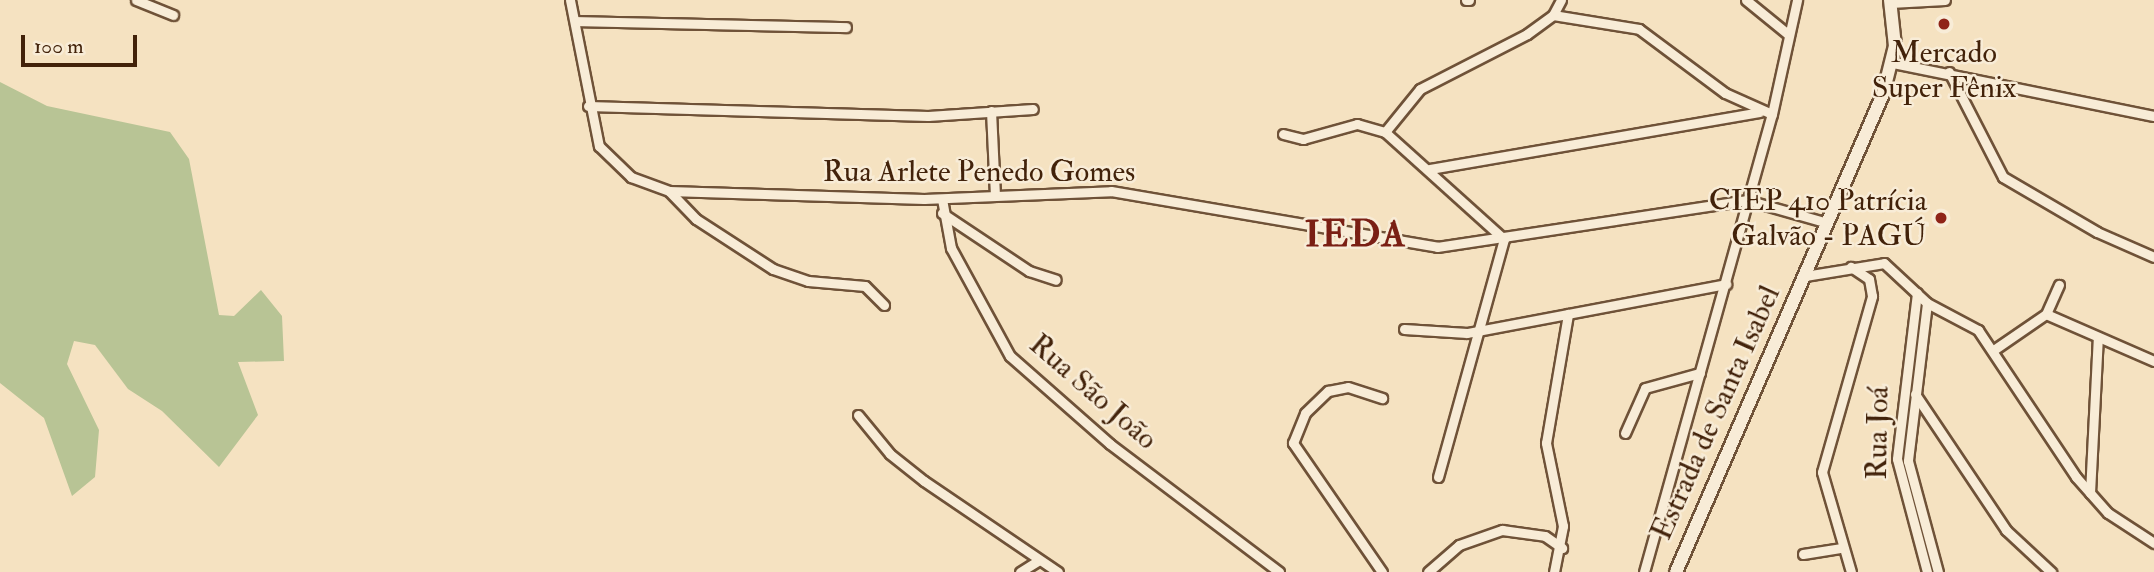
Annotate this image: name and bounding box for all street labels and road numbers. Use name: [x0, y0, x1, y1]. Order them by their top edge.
street label: Rua Arlete Penedo Gomes: [823, 154, 1135, 190]
street label: Estrada de Santa Isabel: [1644, 280, 1788, 546]
street label: Rua São João: [1022, 327, 1164, 457]
street label: Rua Joá: [1859, 386, 1897, 480]

